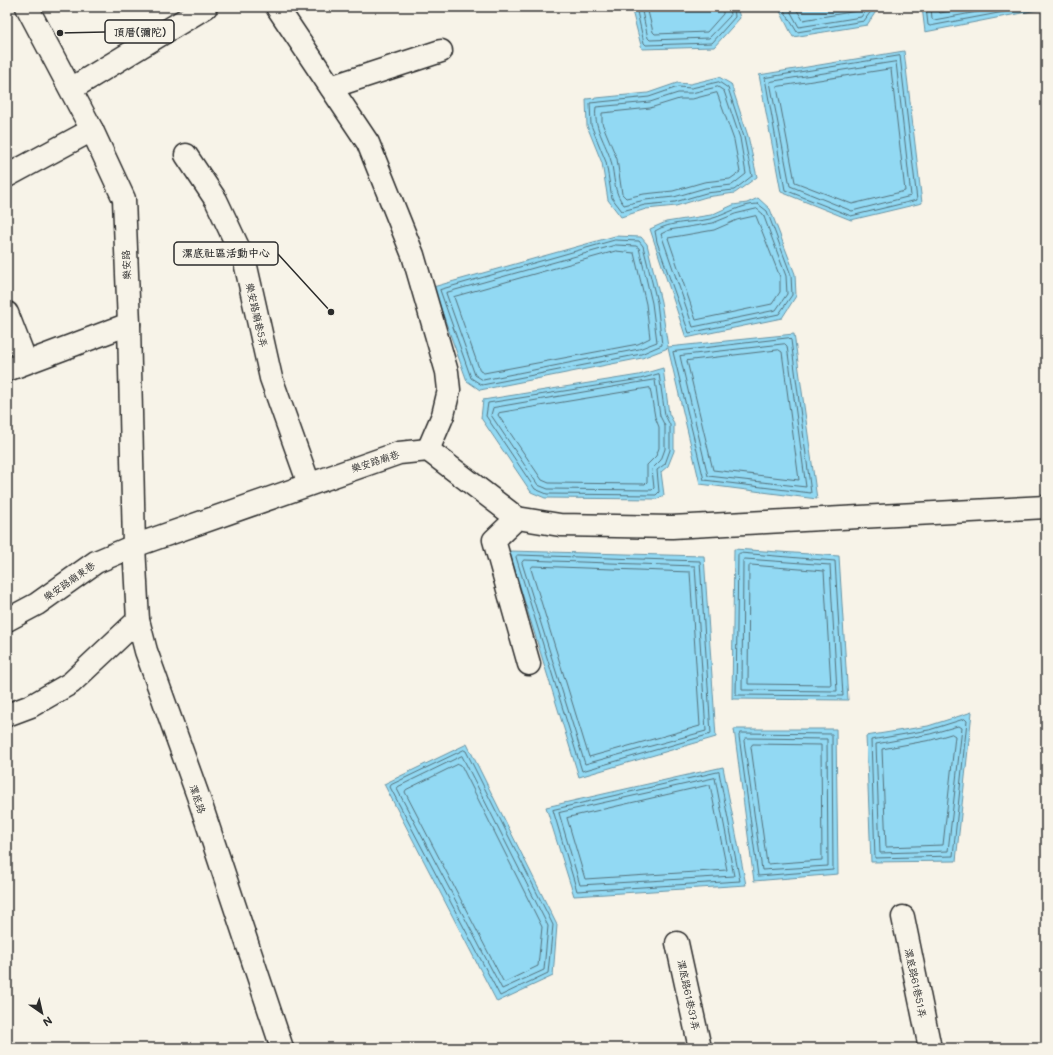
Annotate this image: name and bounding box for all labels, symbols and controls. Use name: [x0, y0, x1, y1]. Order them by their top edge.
callout: 頂厝(彌陀): [105, 20, 174, 43]
text: 頂厝(彌陀): [114, 24, 166, 39]
callout: 漯底社區活動中心: [174, 242, 278, 265]
text: 漯底社區活動中心: [182, 245, 270, 260]
street label: 樂安路: [118, 250, 134, 280]
street label: 樂安路廟巷5弄: [243, 281, 271, 349]
street label: 樂安路廟巷: [349, 446, 402, 475]
street label: 樂安路廟東巷: [40, 557, 98, 604]
street label: 漯底路: [187, 783, 209, 815]
street label: 漯底路61巷51弄: [902, 947, 930, 1019]
street label: 漯底路61巷37弄: [675, 958, 703, 1032]
north arrow: [22, 993, 62, 1033]
text: N: [40, 1013, 56, 1030]

